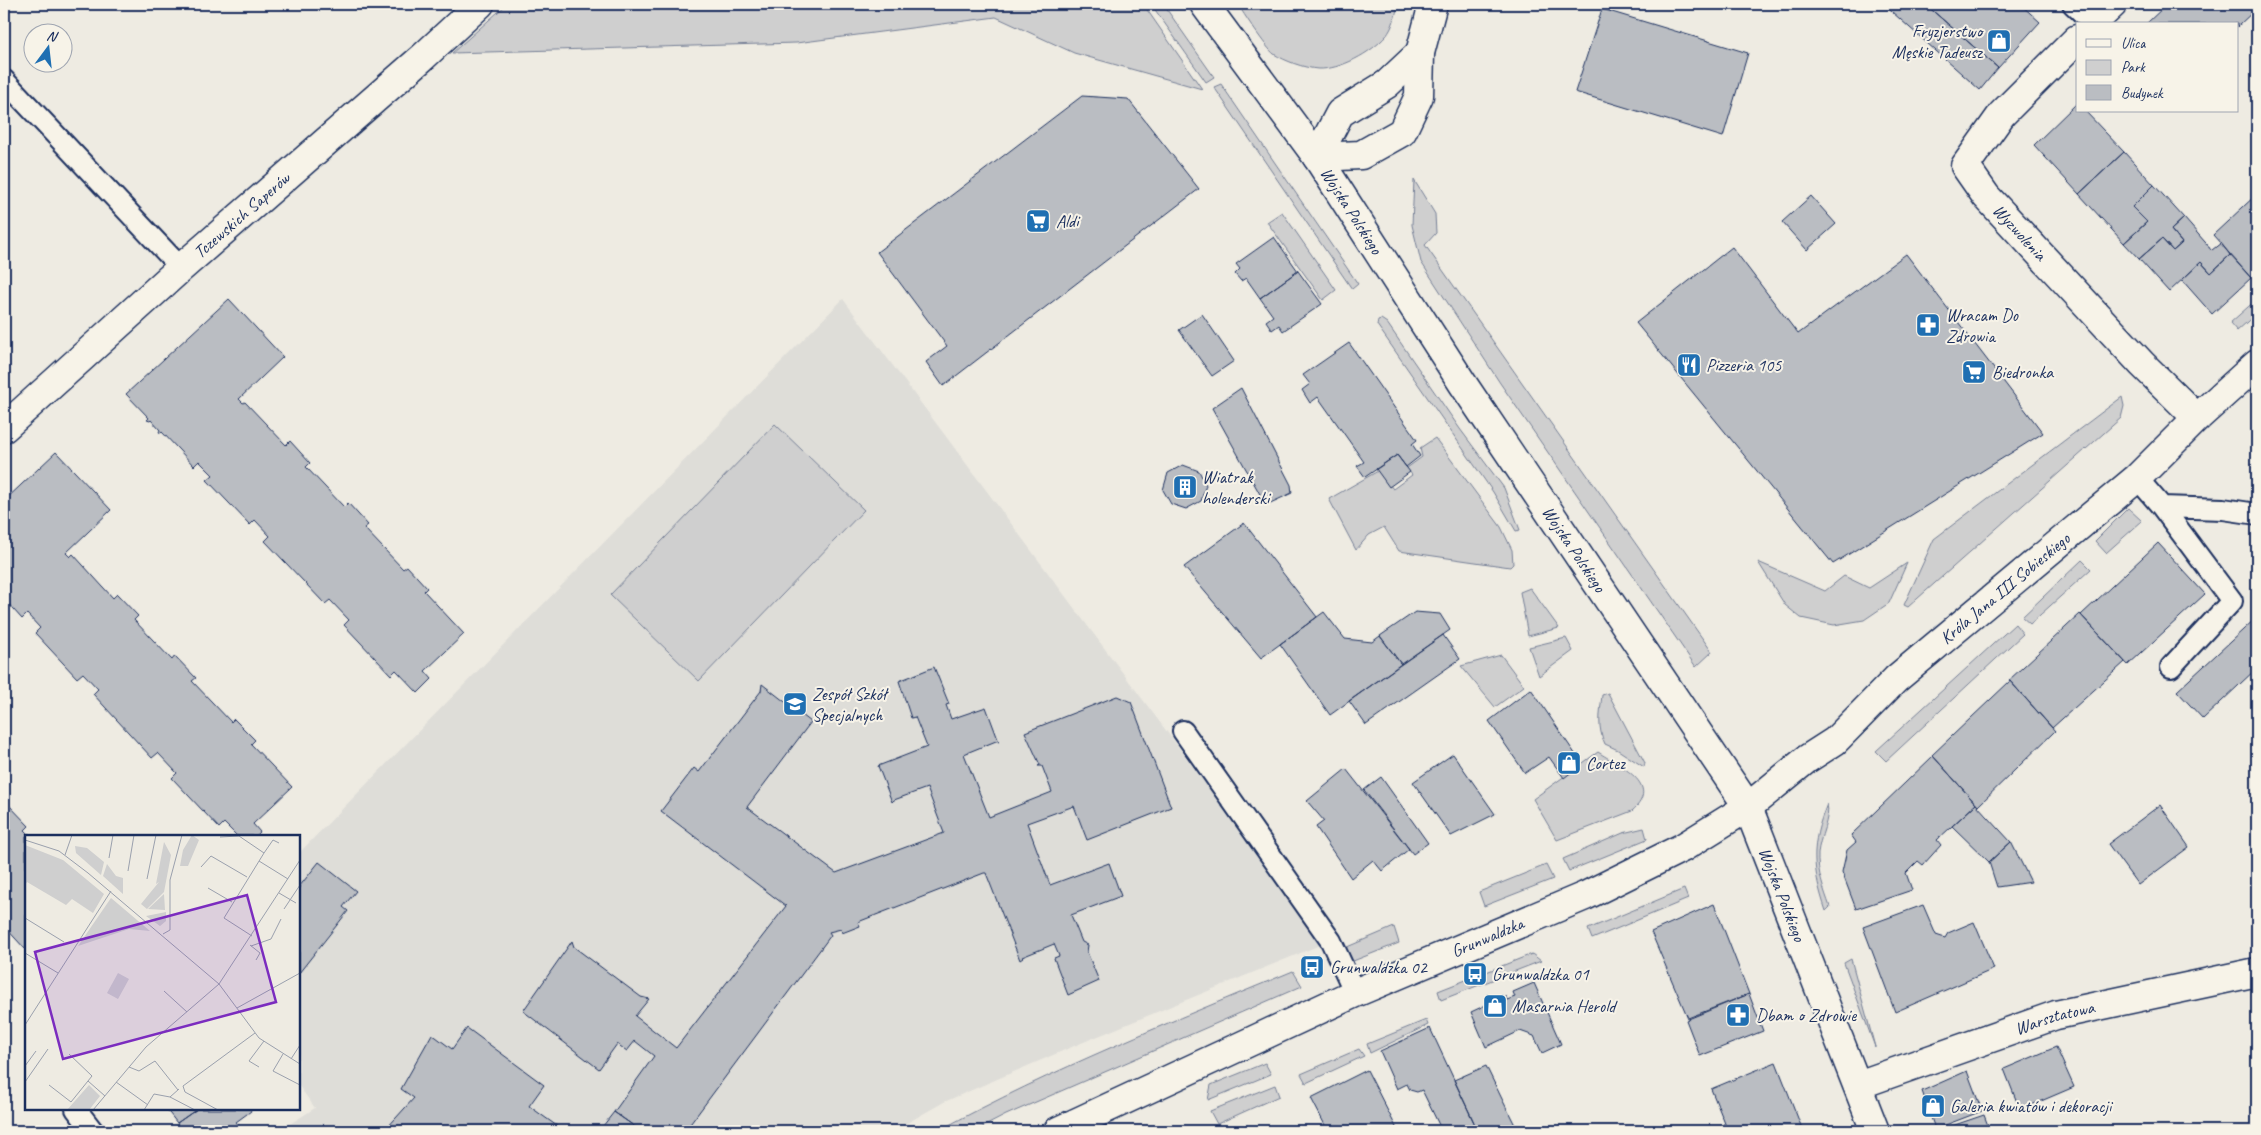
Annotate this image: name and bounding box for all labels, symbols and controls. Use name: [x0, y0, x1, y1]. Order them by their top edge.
place label: Fryzjerstwo Męskie Tadeusz: [1892, 20, 1984, 63]
north arrow: [22, 22, 72, 72]
legend: [2076, 22, 2238, 112]
text: N: [45, 27, 60, 46]
shop icon: Fryzjerstwo Męskie Tadeusz: [1986, 28, 2012, 54]
text: Ulica: [2121, 34, 2146, 53]
text: Park: [2121, 58, 2146, 77]
text: Budynek: [2121, 84, 2164, 103]
street label: Wojska Polskiego: [1315, 163, 1388, 260]
street label: Tczewskich Saperów: [189, 166, 296, 263]
street label: Wyzwolenia: [1988, 199, 2052, 266]
supermarket icon: Aldi: [1025, 208, 1051, 234]
place label: Aldi: [1056, 210, 1081, 232]
place label: Wracam Do Zdrowia: [1946, 304, 2020, 347]
pharmacy icon: Wracam Do Zdrowia: [1915, 312, 1941, 338]
restaurant icon: Pizzeria 105: [1676, 352, 1702, 378]
place label: Pizzeria 105: [1706, 354, 1782, 376]
supermarket icon: Biedronka: [1961, 359, 1987, 385]
place label: Biedronka: [1992, 361, 2054, 383]
place label: Wiatrak holenderski: [1202, 466, 1272, 509]
building icon: Wiatrak holenderski: [1172, 474, 1198, 500]
street label: Wojska Polskiego: [1537, 502, 1612, 598]
street label: Króla Jana III Sobieskiego: [1935, 527, 2076, 649]
place label: Zespół Szkół Specjalnych: [812, 683, 889, 726]
school or university icon: Zespół Szkół Specjalnych: [782, 691, 808, 717]
shop icon: Cortez: [1556, 750, 1582, 776]
place label: Cortez: [1586, 752, 1626, 774]
inset map: [25, 835, 300, 1110]
street label: Wojska Polskiego: [1754, 844, 1811, 946]
street label: Grunwaldzka: [1448, 912, 1528, 962]
bus stop icon: Grunwaldzka 02: [1299, 954, 1325, 980]
place label: Grunwaldzka 02: [1330, 956, 1429, 978]
bus stop icon: Grunwaldzka 01: [1462, 961, 1488, 987]
place label: Grunwaldzka 01: [1492, 963, 1590, 985]
shop icon: Masarnia Herold: [1482, 993, 1508, 1019]
place label: Masarnia Herold: [1512, 995, 1618, 1017]
street label: Warsztatowa: [2012, 996, 2097, 1040]
pharmacy icon: Dbam o Zdrowie: [1725, 1002, 1751, 1028]
place label: Dbam o Zdrowie: [1756, 1004, 1857, 1026]
shop icon: Galeria kwiatów i dekoracji: [1920, 1093, 1946, 1119]
place label: Galeria kwiatów i dekoracji: [1950, 1095, 2114, 1117]

